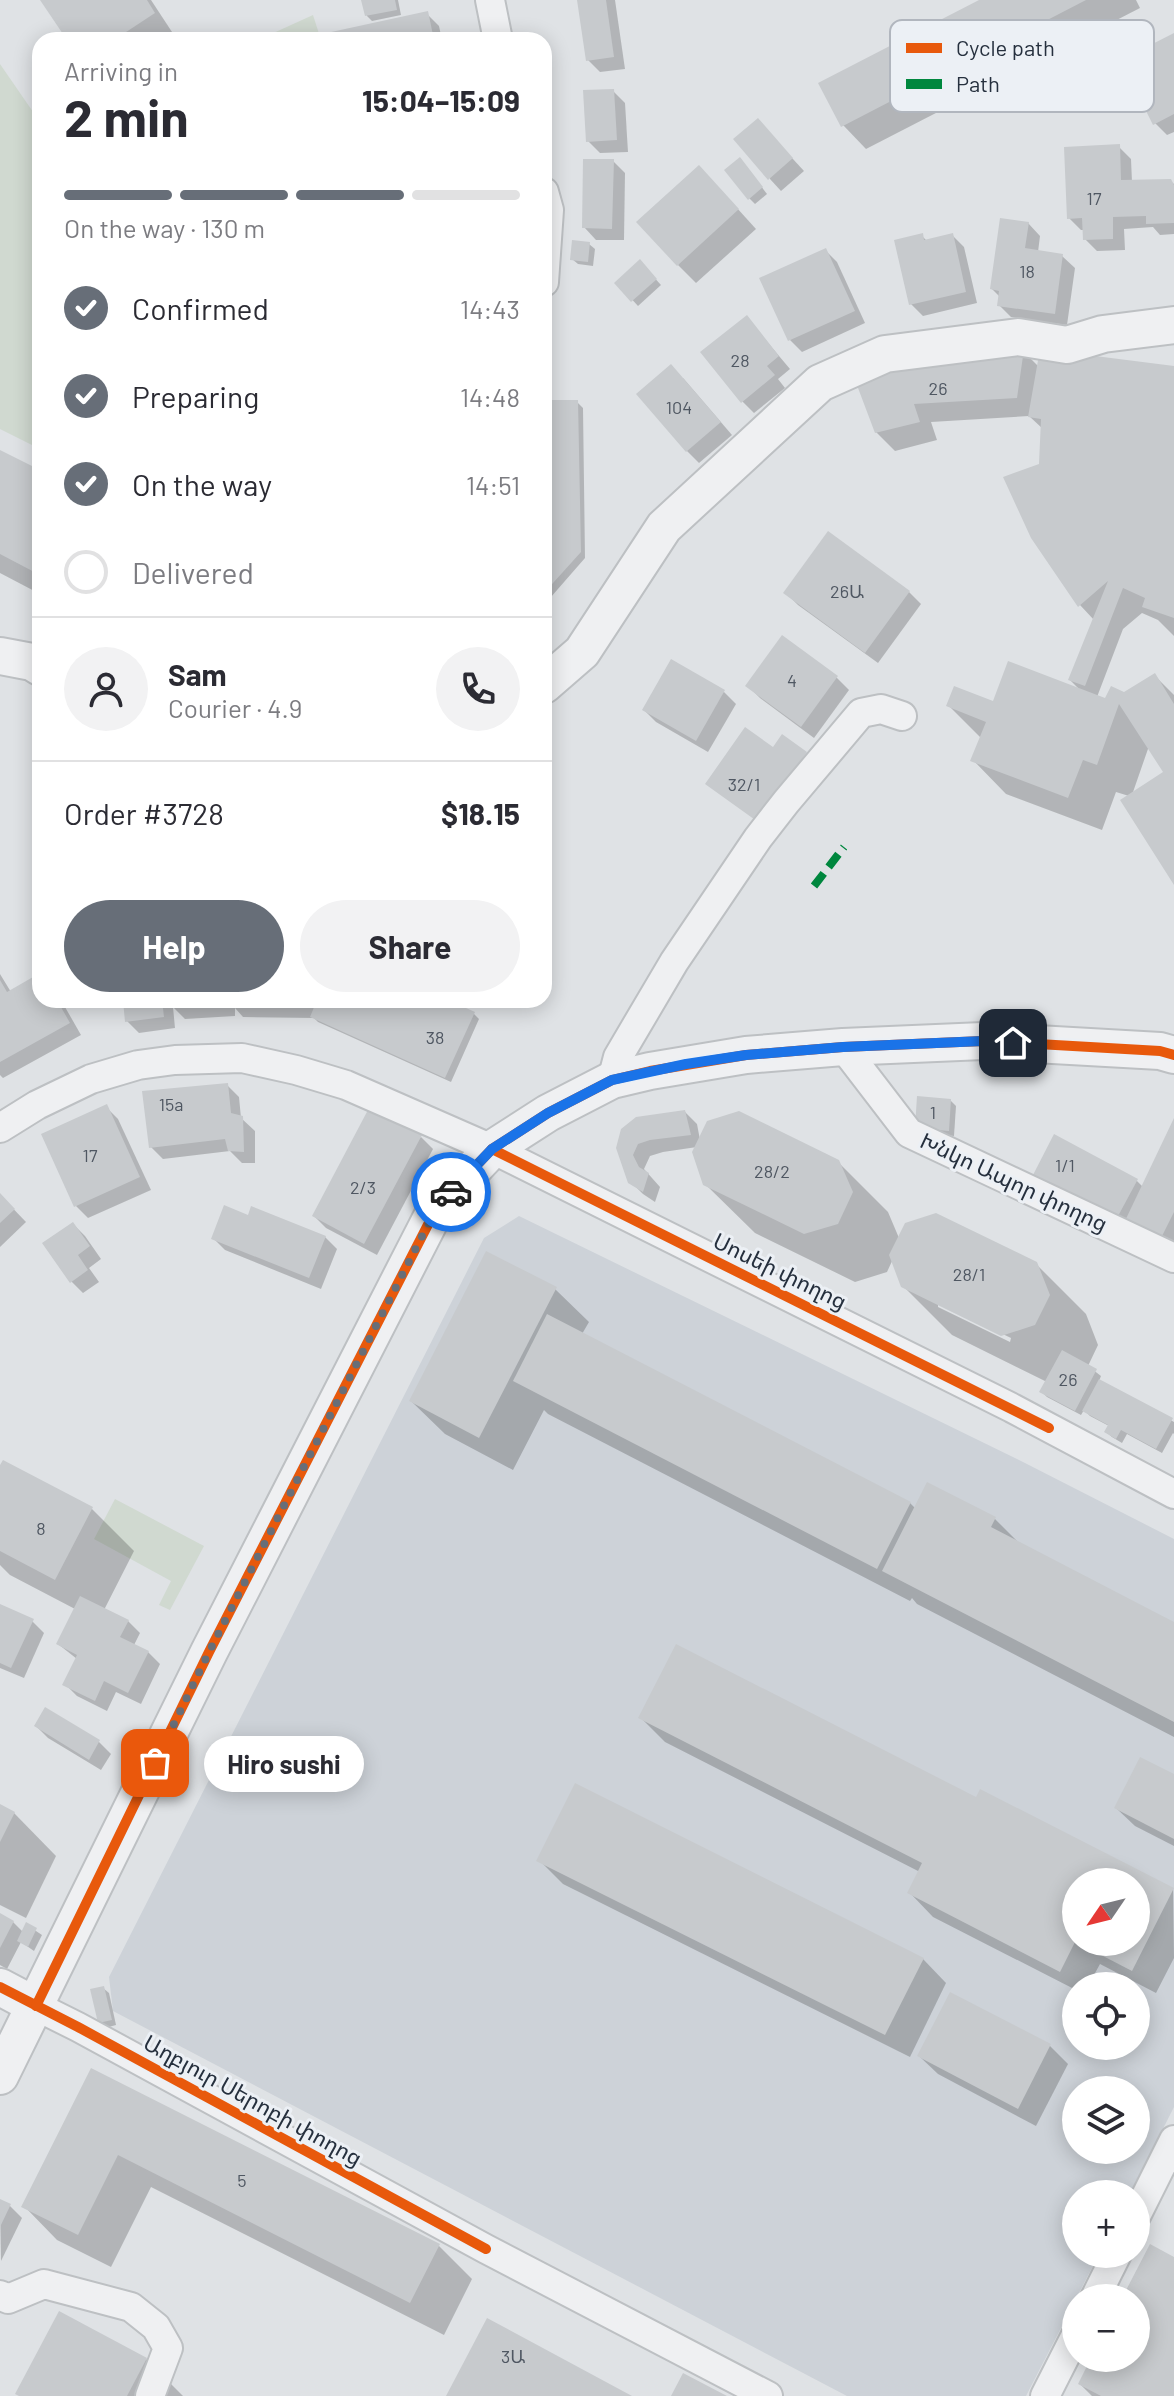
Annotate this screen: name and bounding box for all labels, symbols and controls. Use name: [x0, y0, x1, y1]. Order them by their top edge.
legend: [890, 20, 1154, 112]
text: Cycle path: [956, 34, 1055, 60]
text: Arriving in: [64, 55, 178, 86]
text: Path: [956, 70, 1000, 96]
text: 15:04–15:09: [362, 82, 520, 118]
text: 2 min: [64, 85, 189, 147]
house number: 17: [1087, 187, 1102, 209]
text: On the way · 130 m: [64, 212, 265, 243]
house number: 18: [1019, 260, 1035, 282]
icon: check: [64, 286, 108, 330]
text: Confirmed: [132, 290, 269, 326]
text: 14:43: [460, 293, 520, 324]
house number: 28: [730, 349, 750, 371]
icon: check: [64, 374, 108, 418]
house number: 26: [929, 377, 947, 399]
text: Preparing: [132, 378, 259, 414]
text: 14:48: [460, 381, 520, 412]
house number: 104: [666, 396, 692, 418]
icon: check: [64, 462, 108, 506]
text: On the way: [132, 466, 272, 502]
text: 14:51: [466, 469, 520, 500]
text: Delivered: [132, 554, 254, 590]
house number: 26Ա: [830, 580, 864, 602]
button: person: [64, 647, 148, 731]
button: phone: [436, 647, 520, 731]
text: Sam: [168, 656, 227, 692]
house number: 4: [787, 669, 797, 691]
text: Courier · 4.9: [168, 692, 302, 723]
house number: 32/1: [728, 773, 760, 795]
text: Order #3728: [64, 795, 224, 831]
text: $18.15: [441, 795, 520, 831]
button: Help: [64, 900, 284, 992]
button: Share: [300, 900, 520, 992]
pin: [979, 1009, 1047, 1077]
icon: home: [991, 1021, 1035, 1065]
house number: 38: [426, 1026, 444, 1048]
house number: 15a: [159, 1093, 183, 1115]
house number: 1: [930, 1101, 936, 1123]
street label: Խնկո Ապոր փողոց: [916, 1126, 1112, 1237]
house number: 17: [83, 1144, 98, 1166]
courier: [411, 1152, 491, 1232]
house number: 1/1: [1055, 1154, 1075, 1176]
house number: 28/2: [754, 1160, 790, 1182]
icon: car: [429, 1170, 473, 1214]
house number: 2/3: [350, 1176, 376, 1198]
street label: Սոսեի փողոց: [709, 1227, 852, 1315]
house number: 28/1: [953, 1263, 985, 1285]
house number: 26: [1059, 1368, 1077, 1390]
house number: 8: [36, 1517, 46, 1539]
pin: [121, 1729, 189, 1797]
callout: Hiro sushi: [203, 1735, 363, 1791]
icon: bag: [133, 1741, 177, 1785]
text: Hiro sushi: [227, 1748, 341, 1779]
north arrow: [1062, 1868, 1150, 1956]
map controls: [1062, 1868, 1150, 2372]
button: locate: [1062, 1972, 1150, 2060]
street label: Աղբյուր Սերոբի փողոց: [139, 2028, 367, 2171]
button: layers: [1062, 2076, 1150, 2164]
house number: 5: [237, 2169, 247, 2191]
button: +: [1062, 2180, 1150, 2268]
button: −: [1062, 2284, 1150, 2372]
house number: 3Ա: [501, 2345, 525, 2367]

